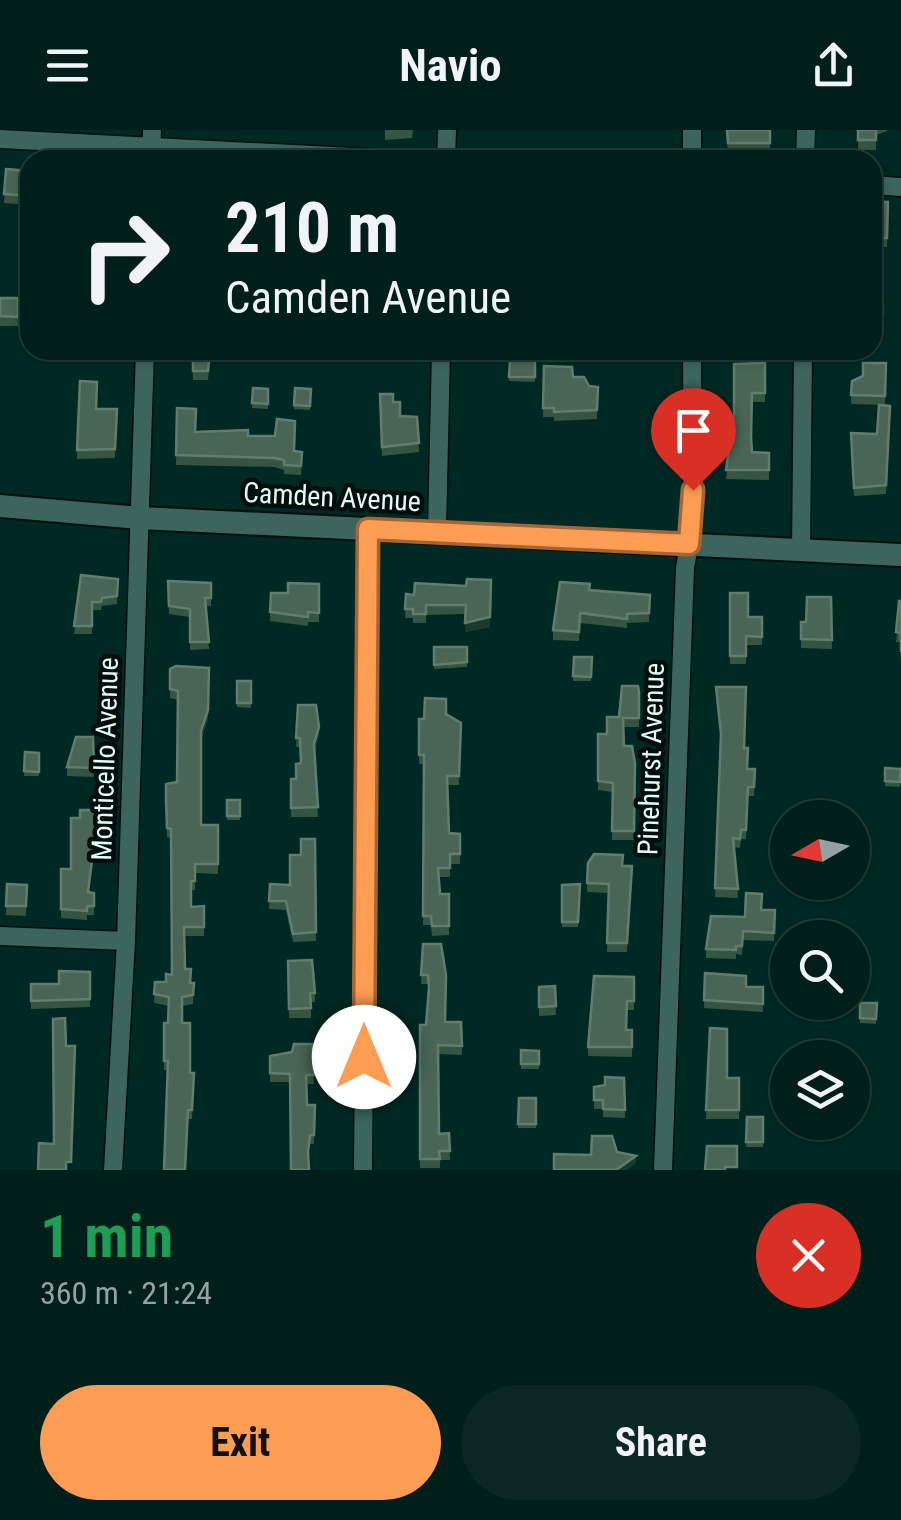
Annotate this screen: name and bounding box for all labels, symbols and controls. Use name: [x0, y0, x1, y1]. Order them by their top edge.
icon: menu: [40, 38, 95, 93]
icon: share: [806, 38, 861, 93]
text: Navio: [399, 39, 502, 92]
text: 210 m: [225, 187, 399, 269]
icon: right: [60, 190, 190, 320]
text: Camden Avenue: [225, 271, 511, 324]
pin: [651, 388, 736, 491]
icon: arrive: [666, 403, 721, 458]
street label: Camden Avenue: [242, 476, 422, 518]
street label: Monticello Avenue: [85, 657, 125, 861]
street label: Pinehurst Avenue: [631, 662, 671, 856]
north arrow: [770, 800, 870, 900]
map controls: [770, 800, 870, 1140]
button: search: [770, 920, 870, 1020]
position arrow: [312, 1005, 416, 1109]
button: layers: [770, 1040, 870, 1140]
text: 1 min: [40, 1201, 173, 1272]
button: close: [756, 1203, 861, 1308]
text: 360 m · 21:24: [40, 1274, 212, 1312]
button: Exit: [40, 1385, 441, 1500]
button: Share: [461, 1385, 861, 1500]

